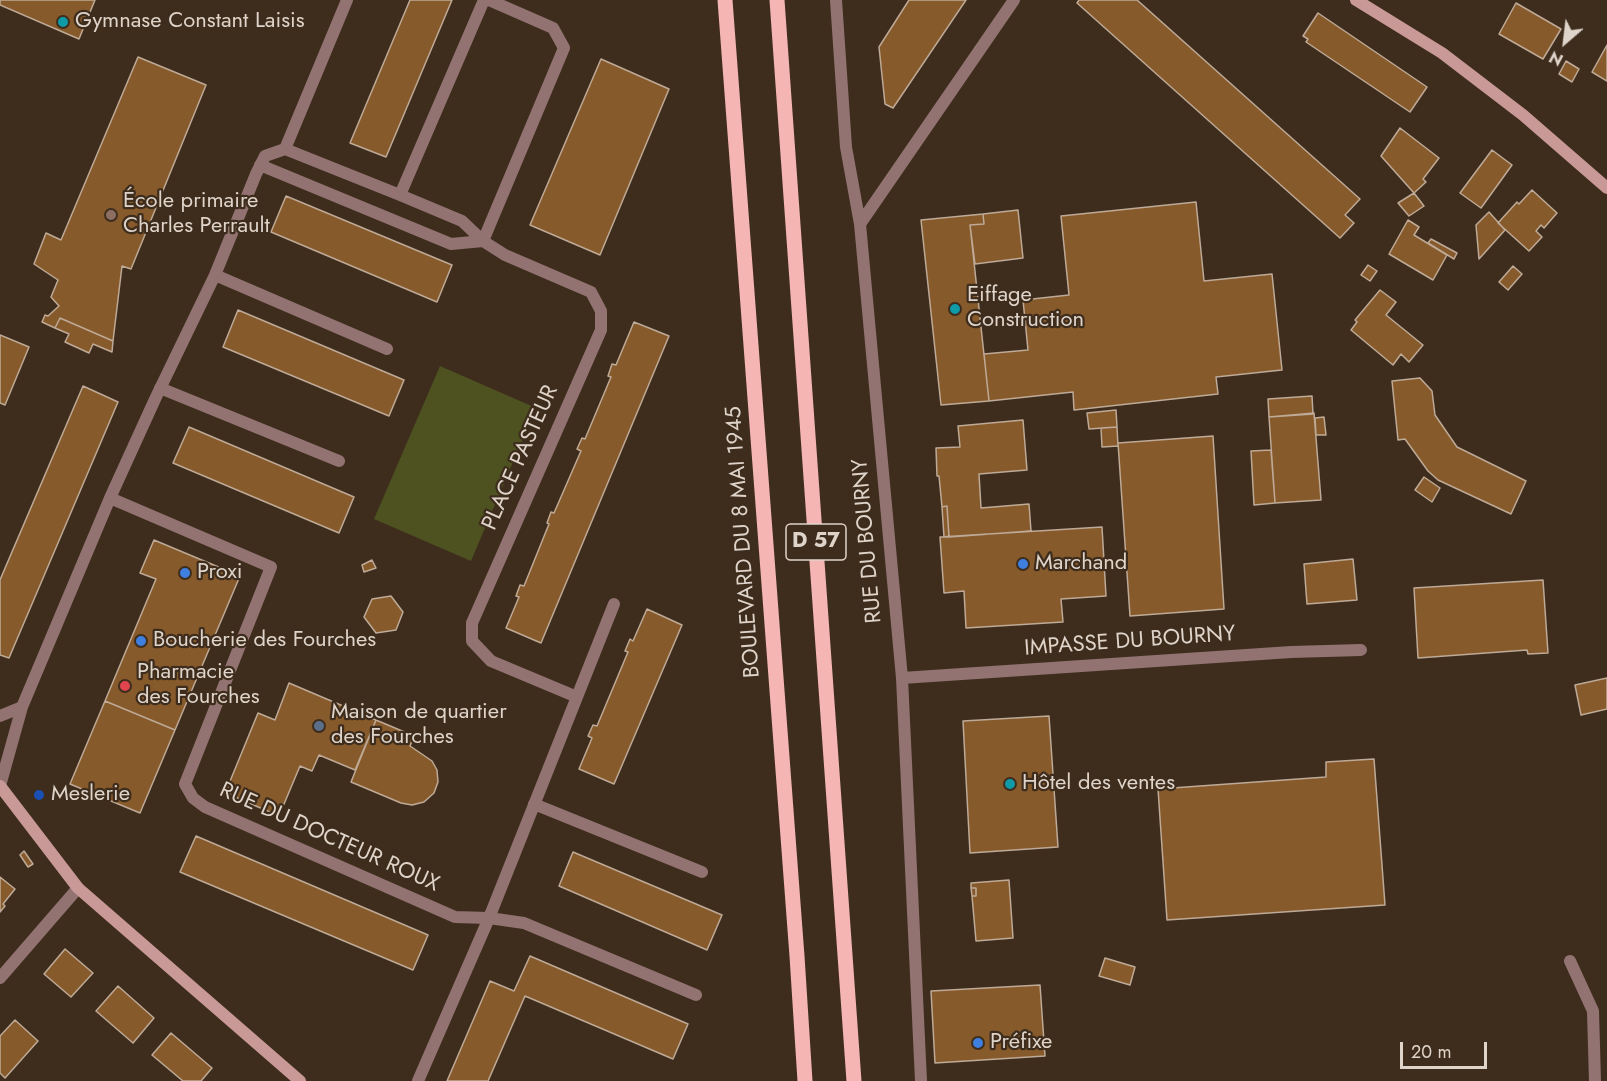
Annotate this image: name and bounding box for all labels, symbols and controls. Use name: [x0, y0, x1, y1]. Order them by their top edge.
place label: Gymnase Constant Laisis: [75, 9, 305, 35]
north arrow: [1535, 12, 1595, 72]
marker: Gymnase Constant Laisis: [56, 15, 70, 29]
text: N: [1545, 45, 1567, 71]
place label: École primaire Charles Perrault: [123, 189, 270, 240]
marker: École primaire Charles Perrault: [104, 208, 118, 222]
place label: Eiffage Construction: [967, 283, 1084, 334]
marker: Eiffage Construction: [948, 302, 962, 316]
street label: PLACE PASTEUR: [477, 381, 565, 535]
street label: BOULEVARD DU 8 MAI 1945: [721, 405, 767, 679]
street label: RUE DU BOURNY: [848, 458, 888, 624]
road number: D 57: [786, 524, 846, 560]
place label: Marchand: [1035, 551, 1127, 577]
marker: Marchand: [1016, 557, 1030, 571]
place label: Proxi: [197, 560, 242, 586]
marker: Proxi: [178, 566, 192, 580]
street label: IMPASSE DU BOURNY: [1024, 621, 1236, 663]
place label: Boucherie des Fourches: [153, 628, 376, 654]
marker: Boucherie des Fourches: [134, 634, 148, 648]
place label: Pharmacie des Fourches: [137, 660, 260, 712]
marker: Pharmacie des Fourches: [118, 679, 132, 693]
place label: Maison de quartier des Fourches: [331, 700, 507, 752]
marker: Maison de quartier des Fourches: [312, 719, 326, 733]
place label: Hôtel des ventes: [1022, 771, 1175, 797]
marker: Hôtel des ventes: [1003, 777, 1017, 791]
street label: RUE DU DOCTEUR ROUX: [215, 778, 443, 898]
place label: Meslerie: [51, 782, 130, 808]
marker: Meslerie: [32, 788, 46, 802]
place label: Préfixe: [990, 1030, 1052, 1056]
scale bar: [1403, 1030, 1490, 1068]
marker: Préfixe: [971, 1036, 985, 1050]
text: 20 m: [1411, 1039, 1451, 1065]

